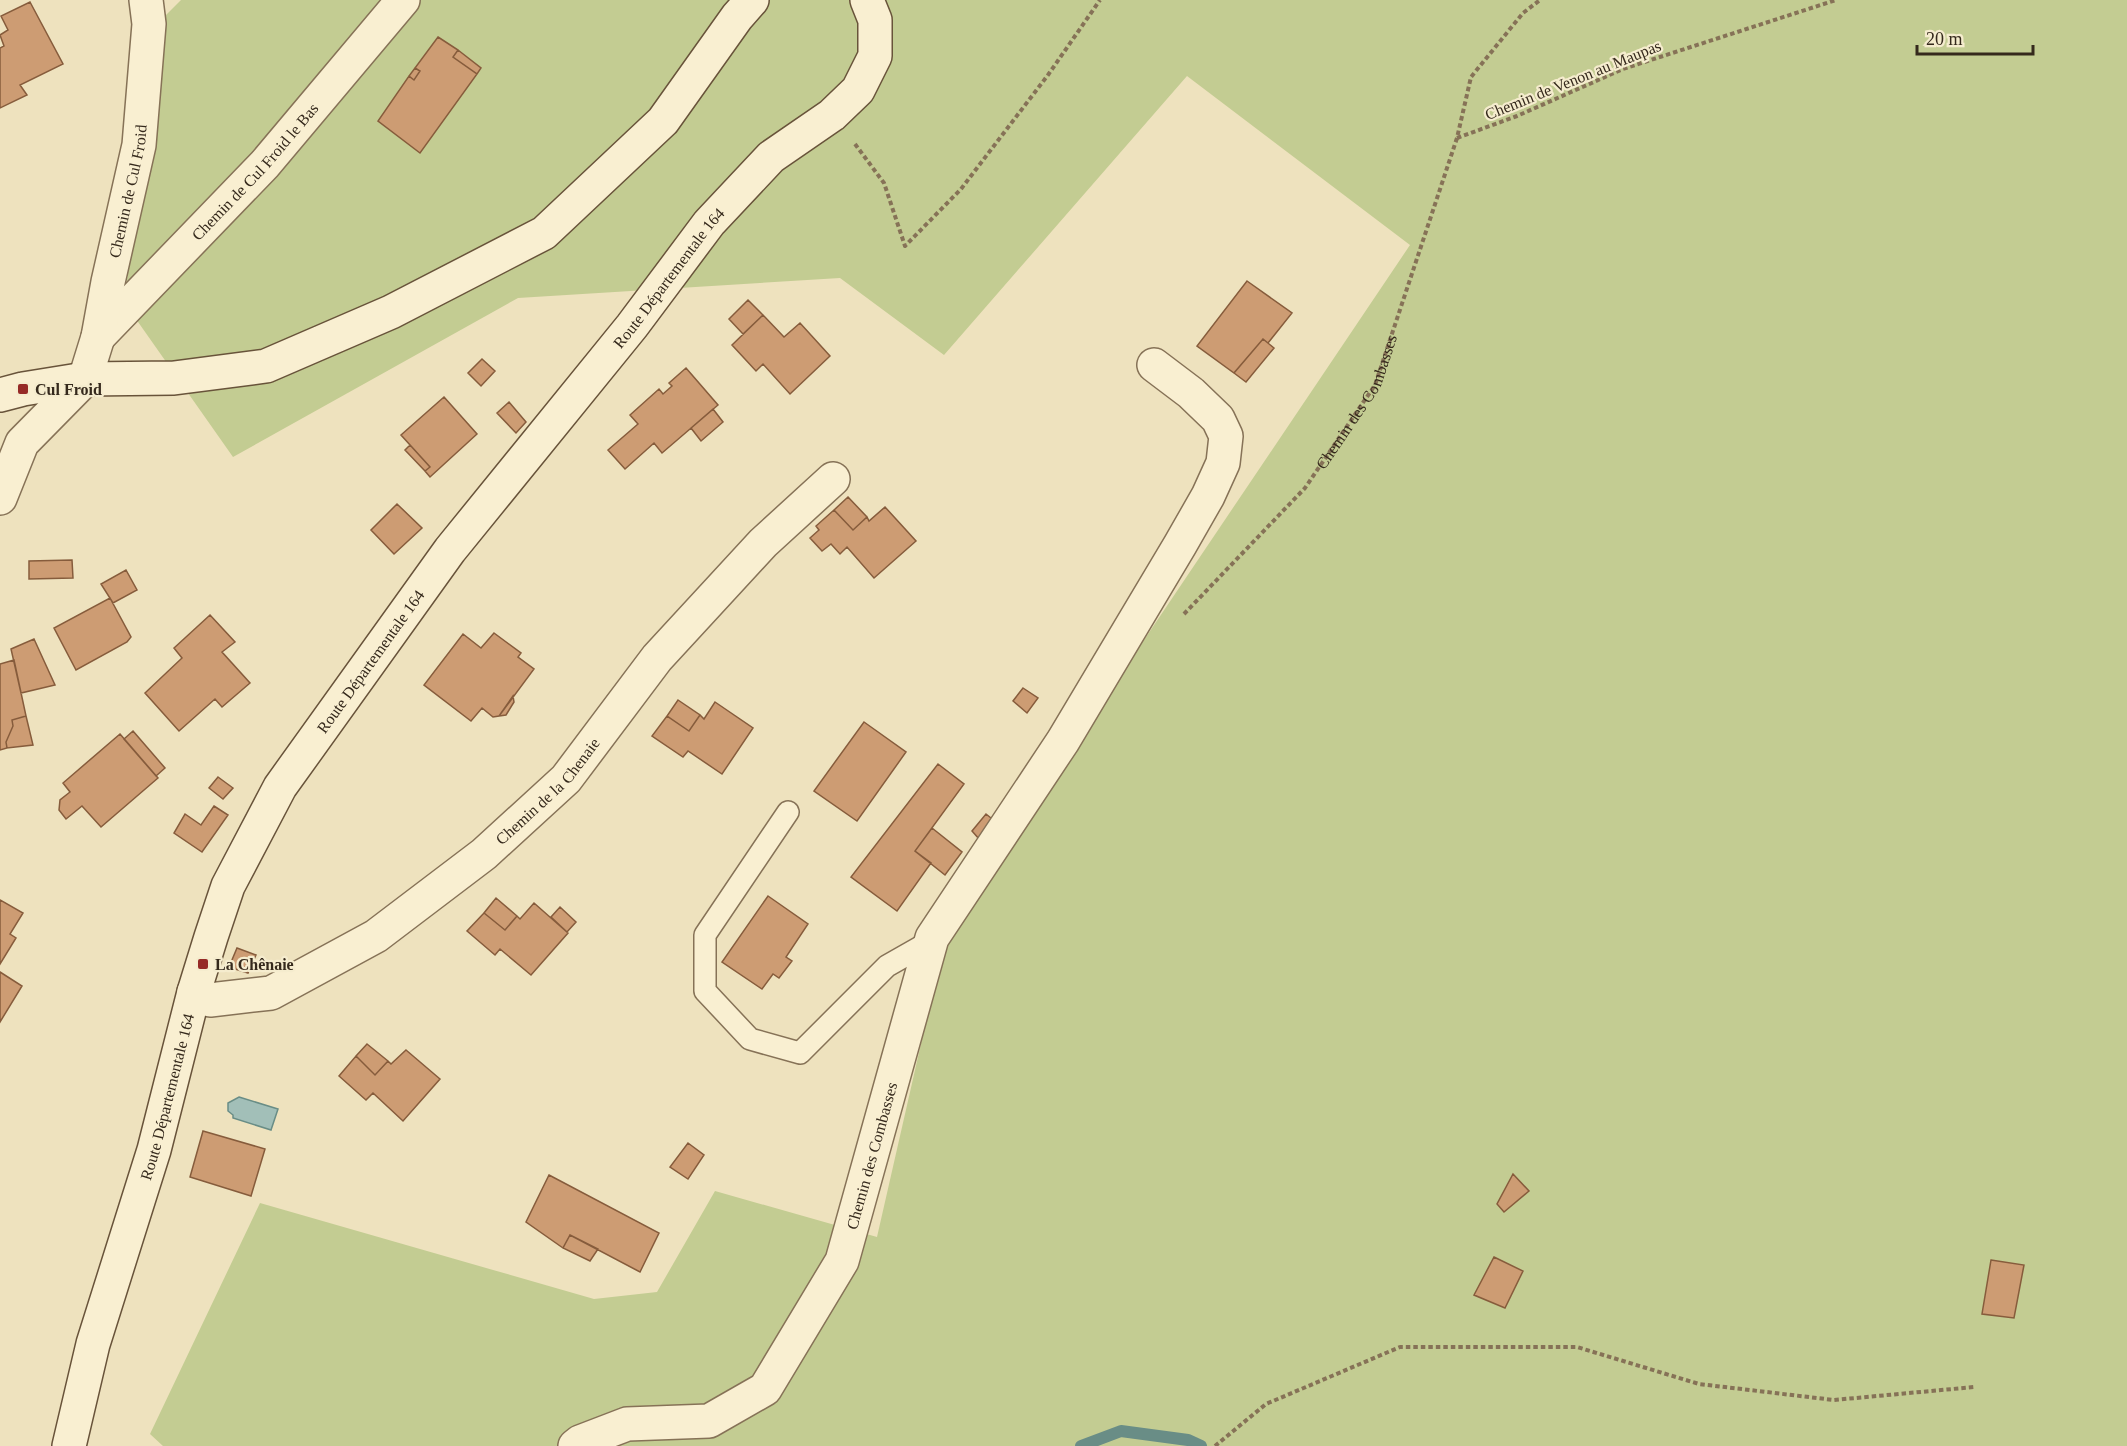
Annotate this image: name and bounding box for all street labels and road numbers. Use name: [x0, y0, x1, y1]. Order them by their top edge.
street label: Chemin de Venon au Maupas: [1483, 37, 1664, 124]
street label: Chemin de Cul Froid le Bas: [188, 100, 321, 243]
street label: Chemin de Cul Froid: [105, 124, 149, 259]
street label: Route Départementale 164: [609, 204, 727, 351]
street label: Chemin des Combasses: [1312, 332, 1400, 472]
street label: Route Départementale 164: [313, 587, 427, 736]
street label: Chemin de la Chenaie: [492, 734, 602, 848]
street label: Route Départementale 164: [137, 1012, 197, 1182]
street label: Chemin des Combasses: [843, 1080, 900, 1231]

